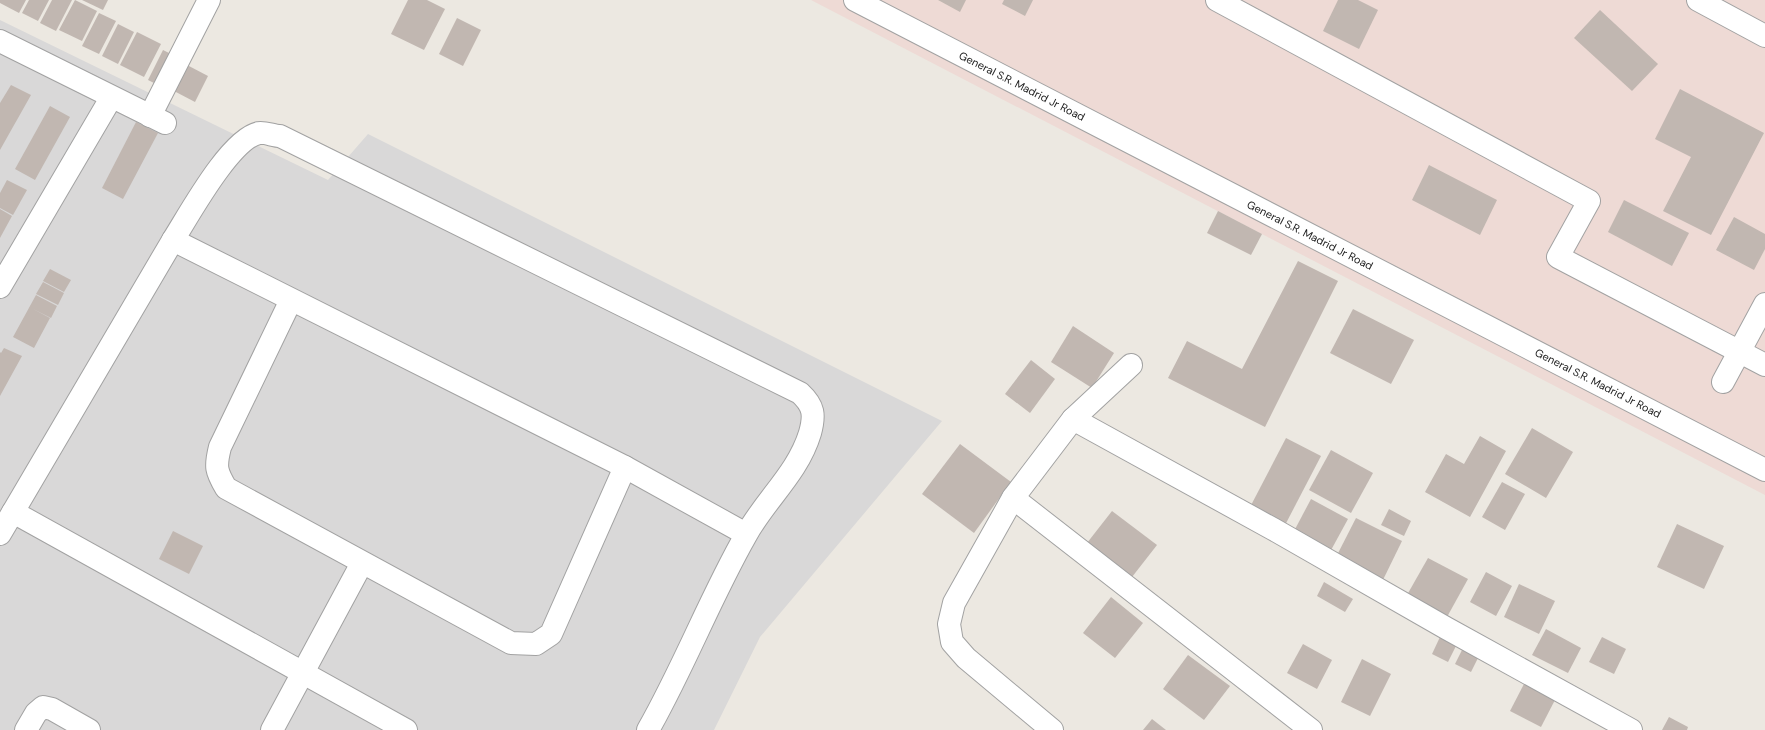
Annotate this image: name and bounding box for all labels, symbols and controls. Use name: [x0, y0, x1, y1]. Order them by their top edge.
street label: General S.R. Madrid Jr Road: [957, 48, 1087, 124]
street label: General S.R. Madrid Jr Road: [1245, 197, 1375, 273]
street label: General S.R. Madrid Jr Road: [1533, 345, 1663, 421]

